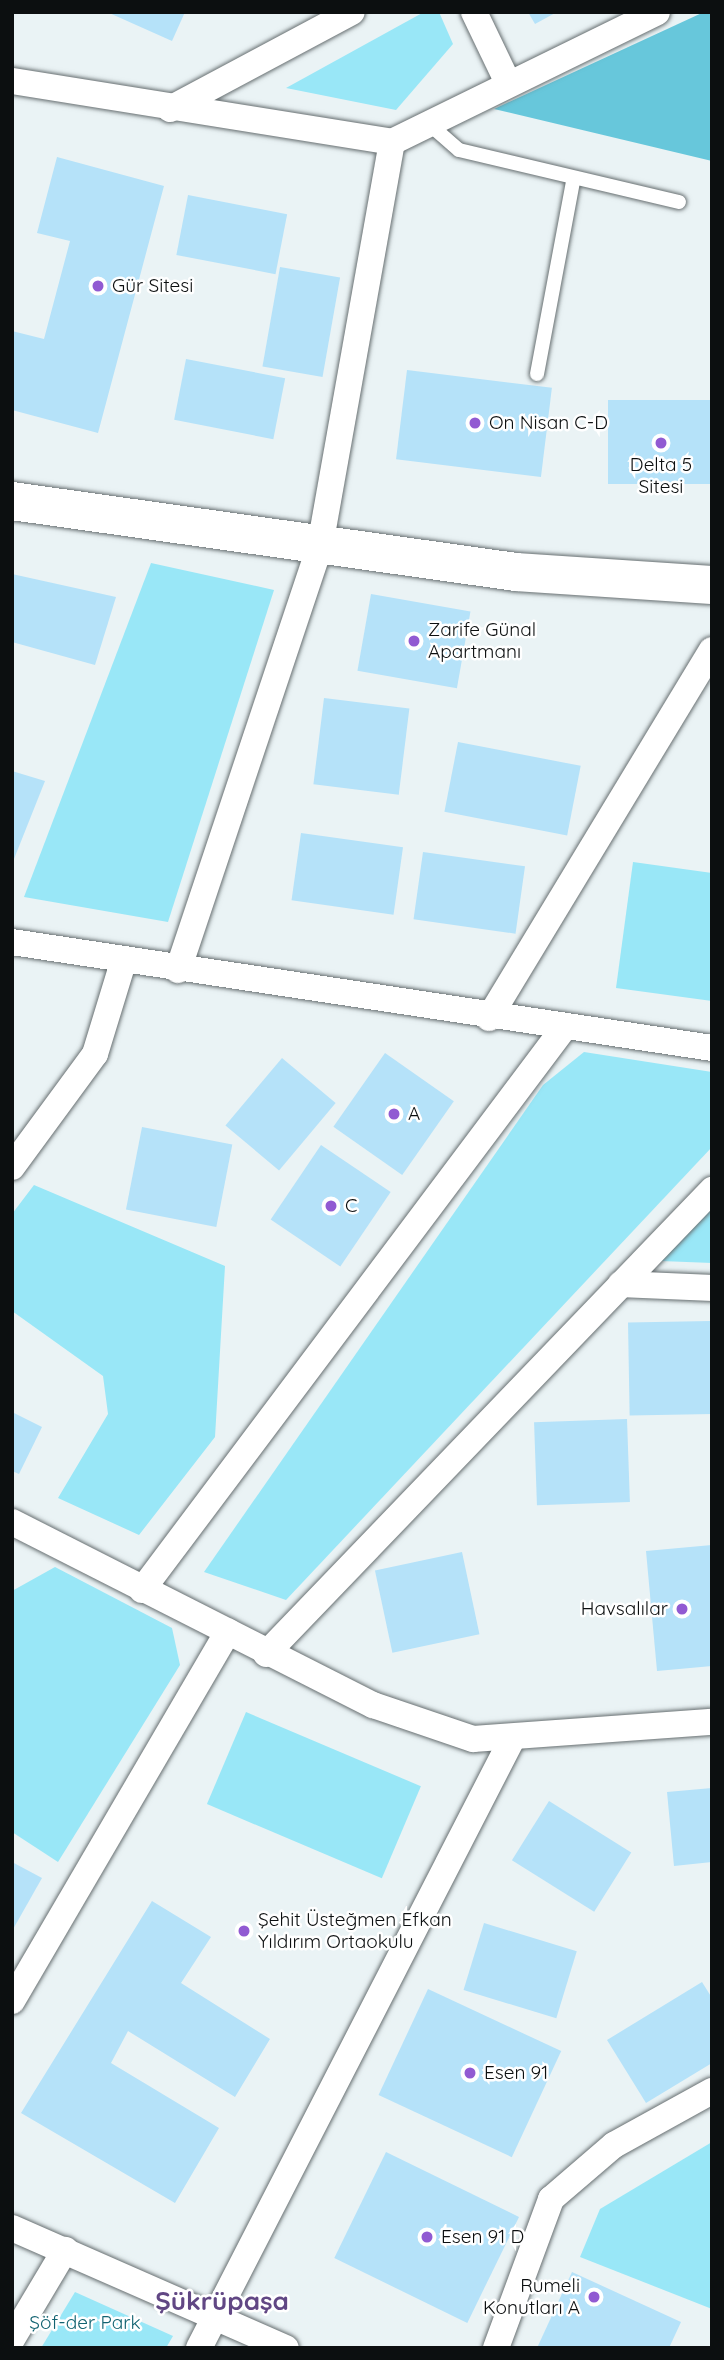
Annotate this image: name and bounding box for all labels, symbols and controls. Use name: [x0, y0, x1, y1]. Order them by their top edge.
place label: Gür Sitesi: [112, 275, 193, 297]
marker: Gür Sitesi: [90, 278, 106, 294]
place label: On Nisan C-D: [489, 412, 608, 434]
marker: On Nisan C-D: [467, 415, 483, 431]
marker: Delta 5 Sitesi: [653, 435, 669, 451]
place label: Delta 5 Sitesi: [630, 454, 692, 498]
place label: Zarife Günal Apartmanı: [428, 619, 536, 663]
marker: Zarife Günal Apartmanı: [406, 633, 422, 649]
place label: A: [408, 1103, 420, 1125]
marker: A: [386, 1106, 402, 1122]
place label: C: [345, 1195, 357, 1217]
marker: C: [323, 1198, 339, 1214]
place label: Havsalılar: [581, 1598, 668, 1620]
marker: Havsalılar: [674, 1601, 690, 1617]
place label: Şehit Üsteğmen Efkan Yıldırım Ortaokulu: [258, 1909, 452, 1953]
marker: Şehit Üsteğmen Efkan Yıldırım Ortaokulu: [236, 1923, 252, 1939]
place label: Esen 91: [484, 2062, 548, 2084]
marker: Esen 91: [462, 2065, 478, 2081]
place label: Esen 91 D: [441, 2226, 524, 2248]
marker: Esen 91 D: [419, 2229, 435, 2245]
place label: Rumeli Konutları A: [483, 2275, 580, 2319]
district label: Şükrüpaşa: [155, 2285, 289, 2317]
marker: Rumeli Konutları A: [586, 2289, 602, 2305]
park label: Şöf-der Park: [29, 2312, 141, 2334]

